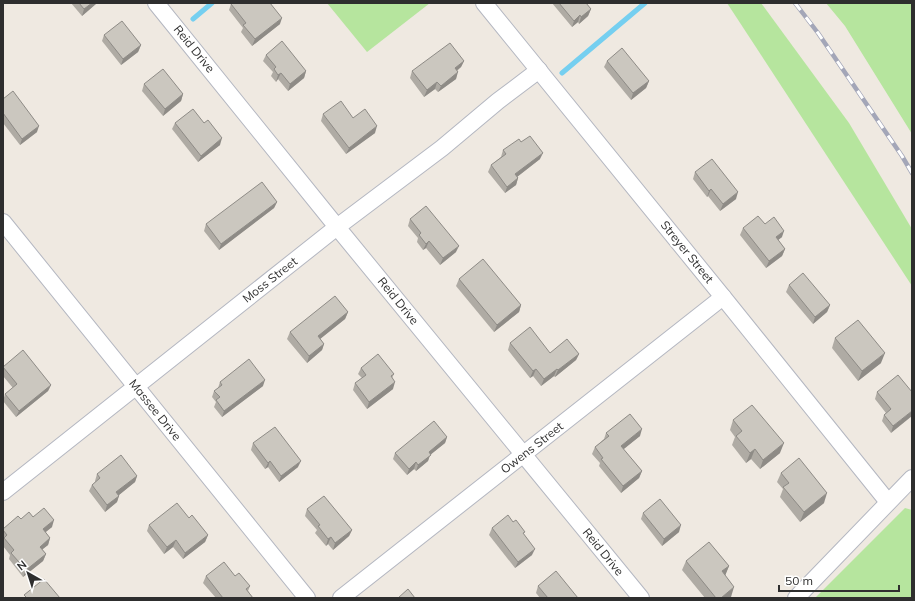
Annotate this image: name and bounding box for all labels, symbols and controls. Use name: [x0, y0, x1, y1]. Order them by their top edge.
street label: Reid Drive: [171, 22, 218, 76]
street label: Streyer Street: [658, 217, 717, 286]
street label: Moss Street: [239, 254, 300, 306]
street label: Reid Drive: [375, 274, 422, 328]
street label: Massee Drive: [126, 376, 185, 443]
street label: Owens Street: [497, 418, 566, 477]
street label: Reid Drive: [580, 525, 627, 579]
north arrow: [8, 553, 48, 593]
text: N: [14, 557, 29, 573]
scale bar: [779, 567, 899, 593]
text: 50 m: [785, 573, 813, 588]

